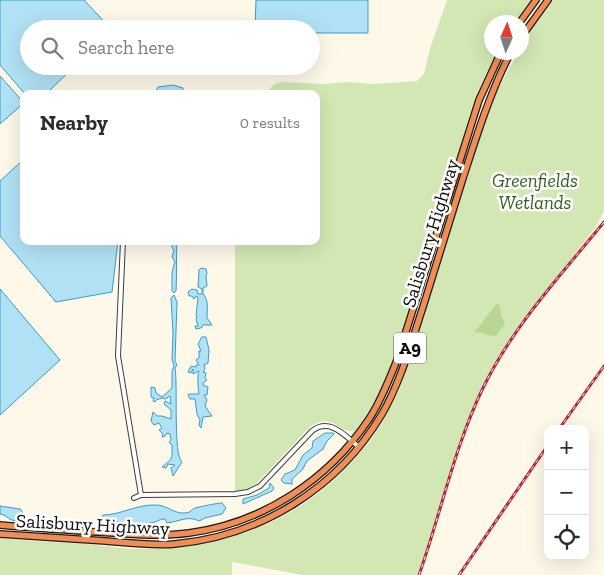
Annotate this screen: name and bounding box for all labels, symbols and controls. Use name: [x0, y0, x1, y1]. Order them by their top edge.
north arrow: [484, 15, 529, 60]
search box: [20, 20, 320, 75]
icon: search: [38, 34, 66, 62]
text: Search here: [78, 36, 174, 59]
text: Nearby: [40, 110, 108, 135]
text: 0 results: [240, 113, 300, 132]
street label: Salisbury Highway: [397, 156, 464, 310]
park label: Greenfields Wetlands: [492, 169, 578, 214]
road number: A9: [394, 332, 426, 363]
map controls: [544, 425, 589, 560]
button: +: [544, 425, 589, 470]
button: −: [544, 470, 589, 515]
street label: Salisbury Highway: [16, 509, 171, 540]
button: locate: [544, 515, 589, 560]

